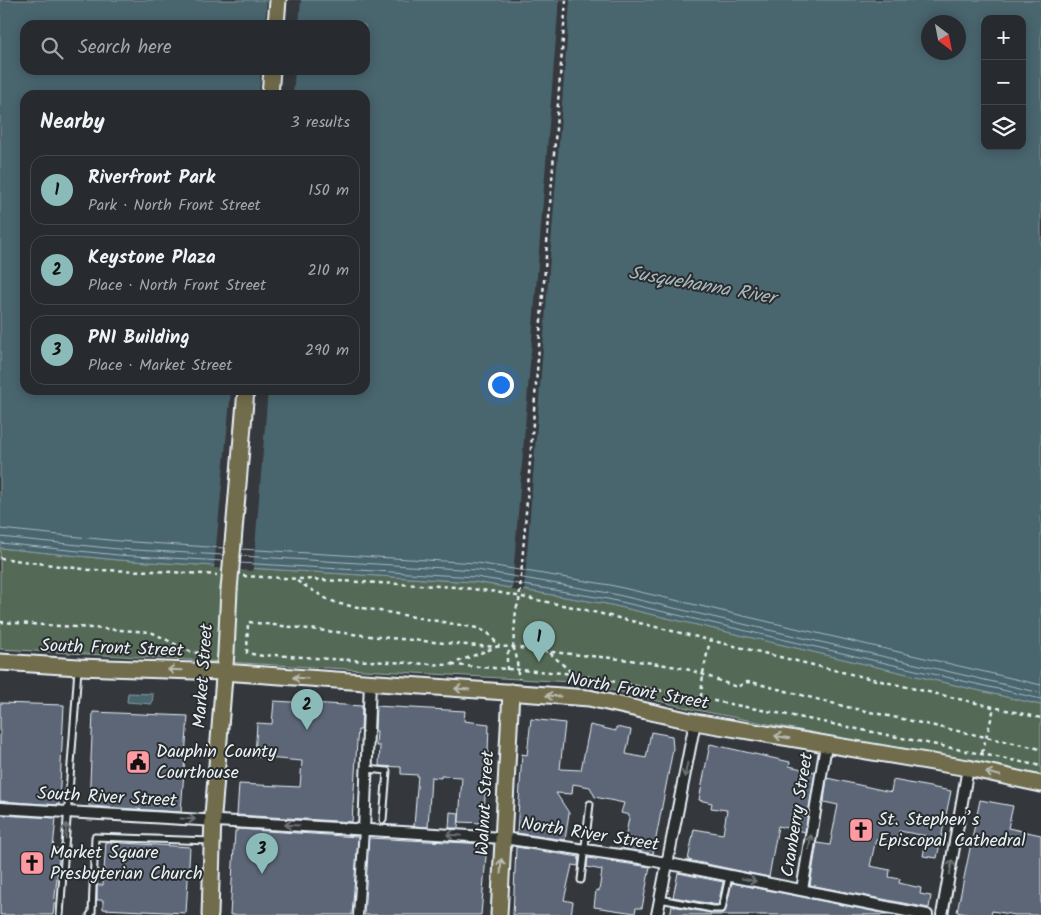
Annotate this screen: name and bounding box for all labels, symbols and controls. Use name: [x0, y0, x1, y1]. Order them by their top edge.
north arrow: [921, 15, 966, 60]
map controls: [981, 15, 1026, 150]
button: +: [981, 15, 1026, 60]
search box: [20, 20, 370, 75]
text: Search here: [78, 33, 172, 63]
icon: search: [38, 34, 66, 62]
button: −: [981, 60, 1026, 105]
button: layers: [981, 105, 1026, 150]
text: Nearby: [40, 106, 105, 139]
text: 3 results: [291, 110, 350, 135]
text: Riverfront Park: [88, 163, 215, 193]
text: 1: [55, 178, 59, 203]
text: 150 m: [308, 178, 349, 203]
text: Park · North Front Street: [88, 193, 261, 218]
text: Keystone Plaza: [88, 243, 216, 273]
text: 2: [52, 258, 62, 283]
text: 210 m: [308, 258, 349, 283]
water label: Susquehanna River: [626, 258, 781, 314]
text: Place · North Front Street: [88, 273, 266, 298]
text: PNI Building: [88, 323, 190, 353]
text: 3: [53, 338, 61, 363]
text: 290 m: [305, 338, 349, 363]
text: Place · Market Street: [88, 353, 232, 378]
your location: [488, 372, 514, 398]
pin: 1: [523, 621, 555, 662]
street label: Market Street: [186, 622, 222, 729]
street label: South Front Street: [40, 632, 185, 666]
street label: North Front Street: [565, 665, 712, 719]
one-way arrow: [167, 666, 183, 675]
one-way arrow: [293, 673, 309, 683]
one-way arrow: [455, 685, 471, 694]
pin: 2: [291, 689, 323, 730]
one-way arrow: [545, 691, 561, 701]
one-way arrow: [774, 732, 790, 742]
place label: Dauphin County Courthouse: [156, 738, 277, 788]
public building icon: Dauphin County Courthouse: [125, 749, 151, 775]
street label: Walnut Street: [469, 749, 503, 856]
street label: Cranberry Street: [774, 750, 822, 879]
one-way arrow: [680, 761, 690, 777]
one-way arrow: [986, 769, 1002, 778]
street label: South River Street: [37, 780, 178, 816]
place label: St. Stephen’s Episcopal Cathedral: [878, 806, 1026, 856]
street label: North River Street: [519, 810, 662, 860]
one-way arrow: [180, 814, 196, 823]
church icon: St. Stephen’s Episcopal Cathedral: [848, 817, 874, 843]
one-way arrow: [284, 821, 300, 830]
one-way arrow: [61, 824, 70, 840]
one-way arrow: [446, 831, 462, 840]
pin: 3: [246, 833, 278, 874]
one-way arrow: [806, 835, 816, 851]
place label: Market Square Presbyterian Church: [50, 839, 203, 889]
church icon: Market Square Presbyterian Church: [19, 850, 45, 876]
one-way arrow: [497, 859, 506, 875]
one-way arrow: [946, 859, 956, 875]
one-way arrow: [741, 875, 757, 885]

